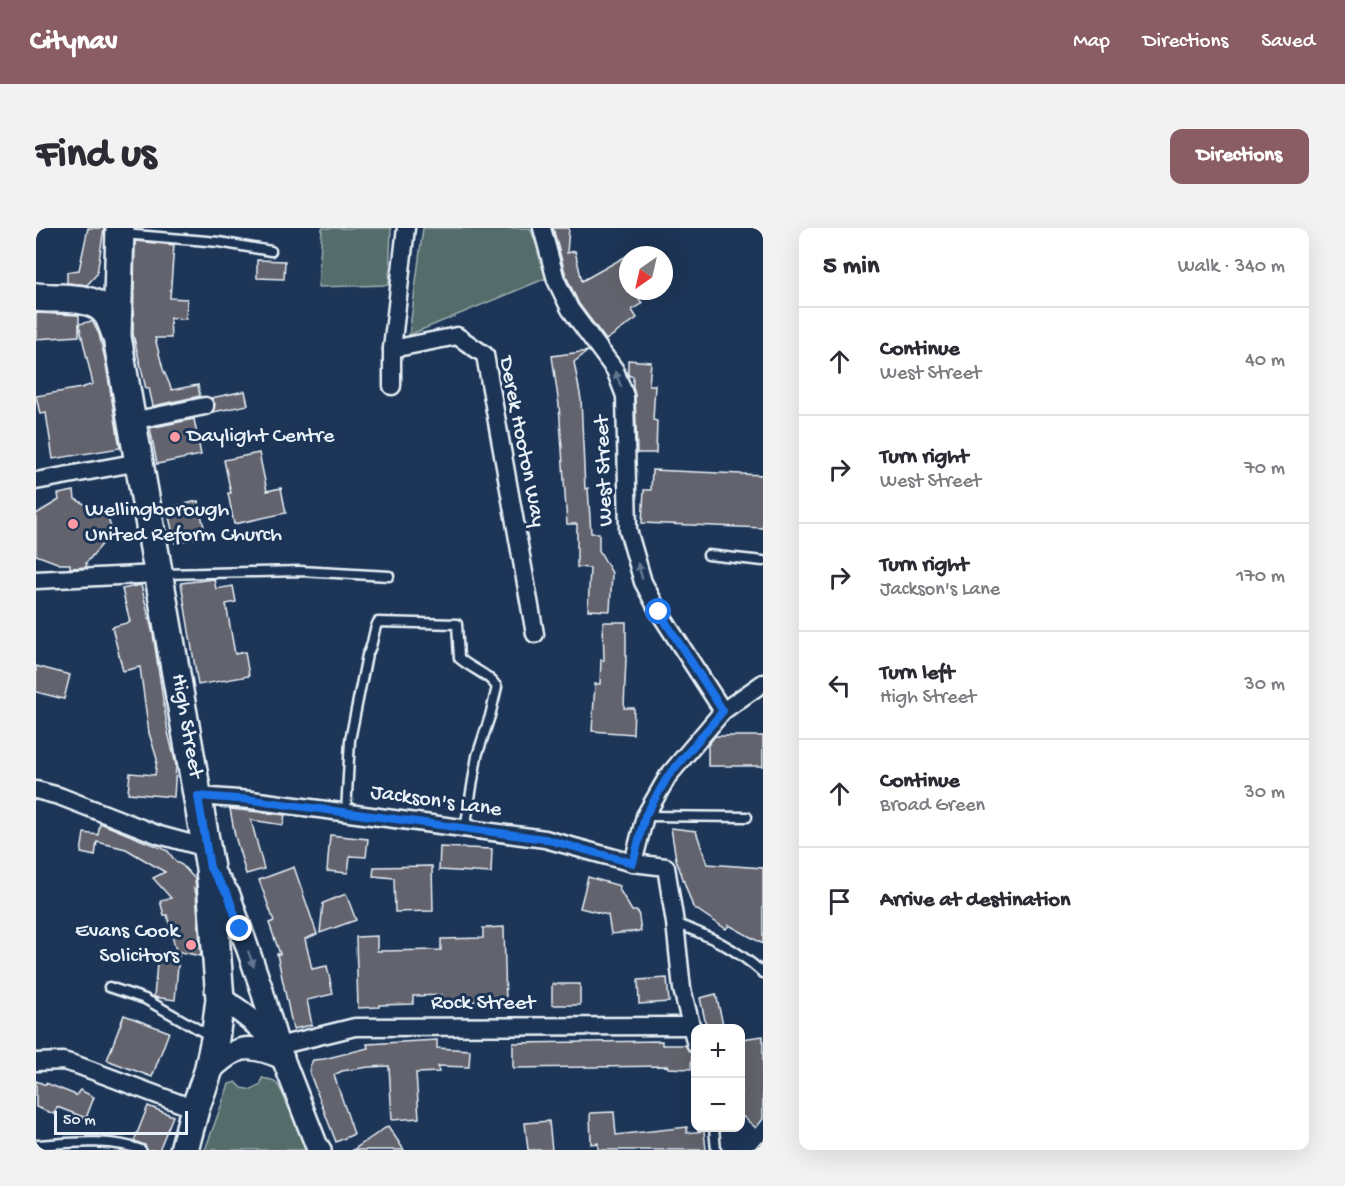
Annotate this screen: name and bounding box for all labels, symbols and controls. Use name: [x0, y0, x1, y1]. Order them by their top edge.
text: Citynav: [30, 26, 118, 59]
text: Map: [1073, 30, 1110, 55]
text: Directions: [1143, 30, 1228, 55]
text: Saved: [1261, 30, 1315, 55]
button: Directions: [1170, 129, 1309, 184]
text: Find us: [36, 132, 156, 181]
north arrow: [619, 246, 673, 300]
text: 5 min: [823, 252, 879, 283]
text: Walk · 340 m: [1178, 256, 1285, 279]
text: Continue: [880, 337, 960, 363]
icon: ahead: [823, 345, 856, 378]
text: 40 m: [1245, 350, 1285, 373]
street label: Derek Hooton Way: [491, 353, 550, 530]
text: West Street: [880, 363, 981, 386]
one-way arrow: [613, 370, 622, 388]
street label: West Street: [590, 413, 620, 527]
place label: Daylight Centre: [185, 424, 335, 450]
marker: Daylight Centre: [168, 430, 182, 444]
text: Turn right: [880, 445, 968, 471]
icon: right: [823, 453, 856, 486]
text: 70 m: [1244, 458, 1285, 481]
text: West Street: [880, 471, 981, 494]
place label: Wellingborough United Reform Church: [85, 498, 282, 549]
marker: Wellingborough United Reform Church: [66, 517, 80, 531]
text: Turn right: [880, 553, 968, 579]
icon: right: [823, 561, 856, 594]
one-way arrow: [635, 562, 644, 580]
text: 170 m: [1236, 566, 1285, 589]
text: Jackson's Lane: [880, 579, 1000, 602]
route start: [645, 598, 671, 624]
text: Turn left: [880, 661, 954, 687]
icon: left: [823, 669, 856, 702]
street label: High Street: [164, 672, 208, 782]
text: 30 m: [1244, 674, 1285, 697]
text: High Street: [880, 687, 976, 710]
text: Continue: [880, 769, 960, 795]
icon: ahead: [823, 777, 856, 810]
street label: Jackson's Lane: [369, 780, 504, 824]
text: 30 m: [1244, 782, 1285, 805]
text: Broad Green: [880, 795, 985, 818]
icon: arrive: [823, 885, 856, 918]
text: Arrive at destination: [880, 888, 1070, 914]
route end: [226, 915, 252, 941]
place label: Evans Cook Solicitors: [75, 919, 181, 970]
marker: Evans Cook Solicitors: [184, 938, 198, 952]
one-way arrow: [247, 950, 256, 968]
street label: Rock Street: [431, 991, 537, 1017]
map controls: [691, 1024, 745, 1132]
button: +: [691, 1024, 745, 1078]
button: −: [691, 1078, 745, 1132]
scale bar: [54, 1108, 188, 1136]
text: 50 m: [63, 1112, 96, 1131]

